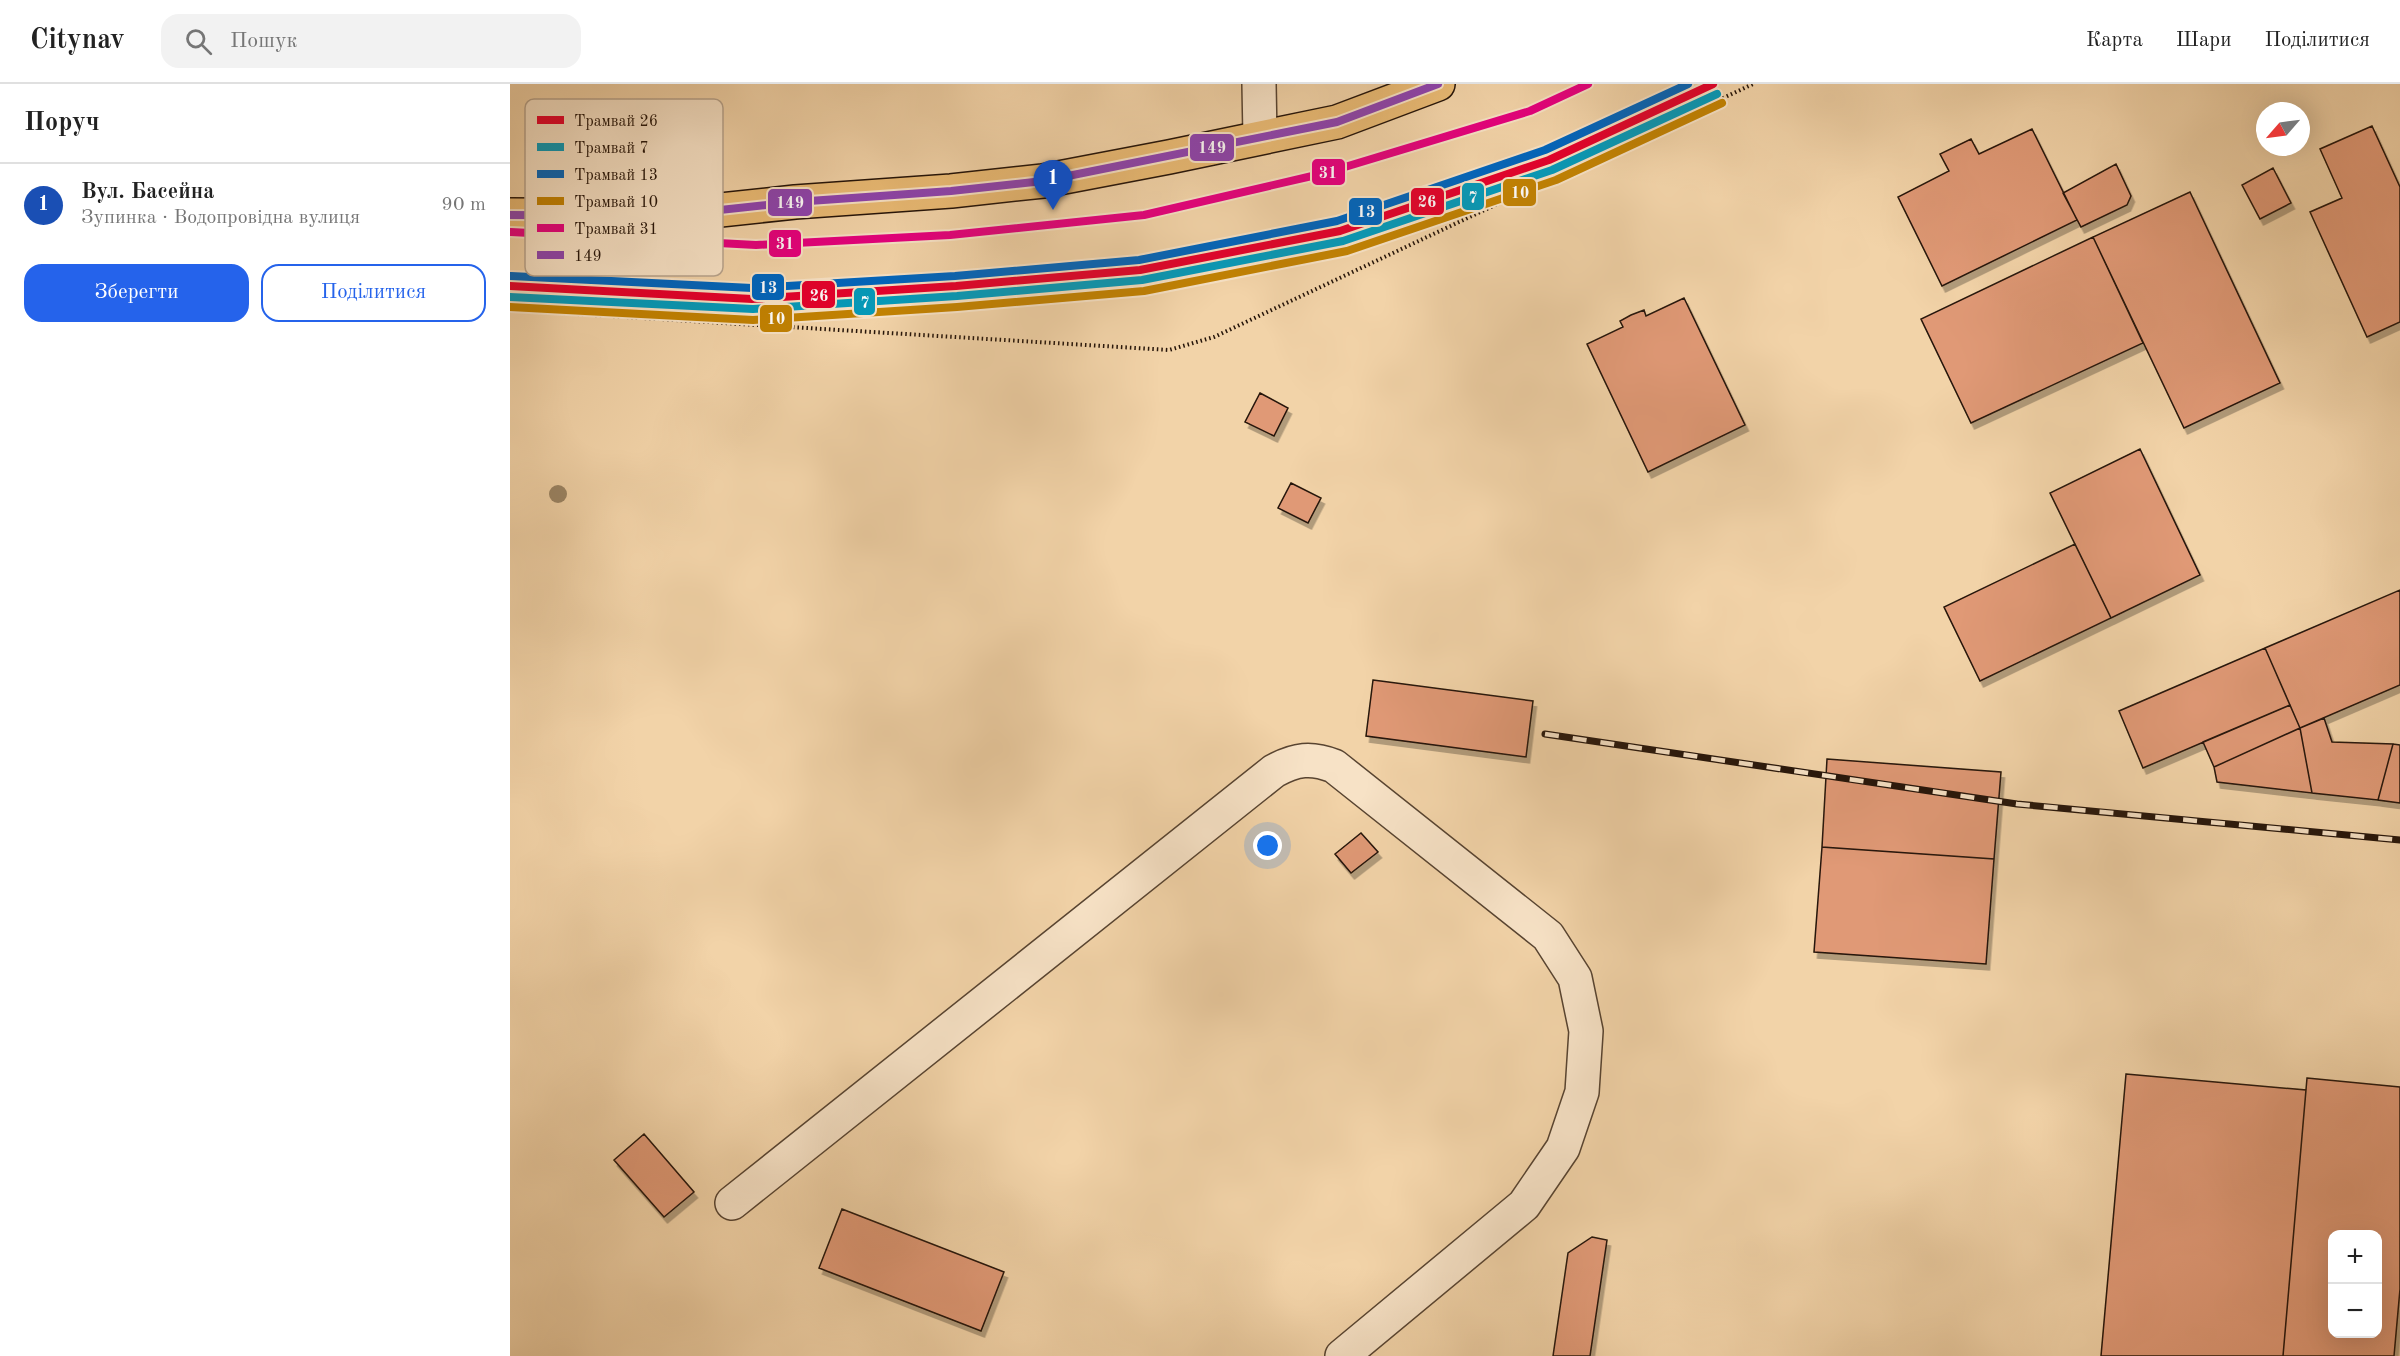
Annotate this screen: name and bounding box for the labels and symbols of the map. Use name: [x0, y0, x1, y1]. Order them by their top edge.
legend: [525, 99, 723, 276]
north arrow: [2256, 102, 2310, 156]
text: Трамвай 26: [574, 114, 658, 130]
line badge: 149: [1189, 133, 1235, 162]
text: Трамвай 7: [574, 141, 649, 157]
text: 149: [1198, 141, 1226, 157]
line badge: 31: [1311, 158, 1346, 186]
pin: 1: [1034, 160, 1072, 210]
text: 31: [1319, 166, 1337, 182]
text: Трамвай 13: [574, 168, 658, 184]
line badge: 10: [1502, 178, 1537, 207]
line badge: 7: [1461, 182, 1485, 211]
text: 10: [1511, 186, 1529, 202]
line badge: 26: [1410, 187, 1445, 216]
line badge: 149: [767, 188, 813, 217]
text: 7: [1468, 191, 1478, 207]
text: Трамвай 10: [574, 195, 658, 211]
text: 26: [1418, 195, 1436, 211]
text: 149: [776, 196, 804, 212]
line badge: 13: [1348, 197, 1383, 226]
text: 13: [1357, 205, 1375, 221]
text: Трамвай 31: [574, 222, 658, 238]
line badge: 31: [768, 229, 802, 258]
text: 31: [776, 237, 794, 253]
text: 149: [574, 249, 602, 265]
line badge: 13: [751, 273, 785, 301]
line badge: 26: [801, 280, 836, 309]
text: 13: [759, 281, 777, 297]
line badge: 7: [853, 287, 876, 316]
text: 26: [810, 289, 828, 305]
text: 7: [860, 296, 870, 312]
line badge: 10: [759, 304, 793, 333]
text: 10: [767, 312, 785, 328]
your location: [1253, 831, 1282, 860]

